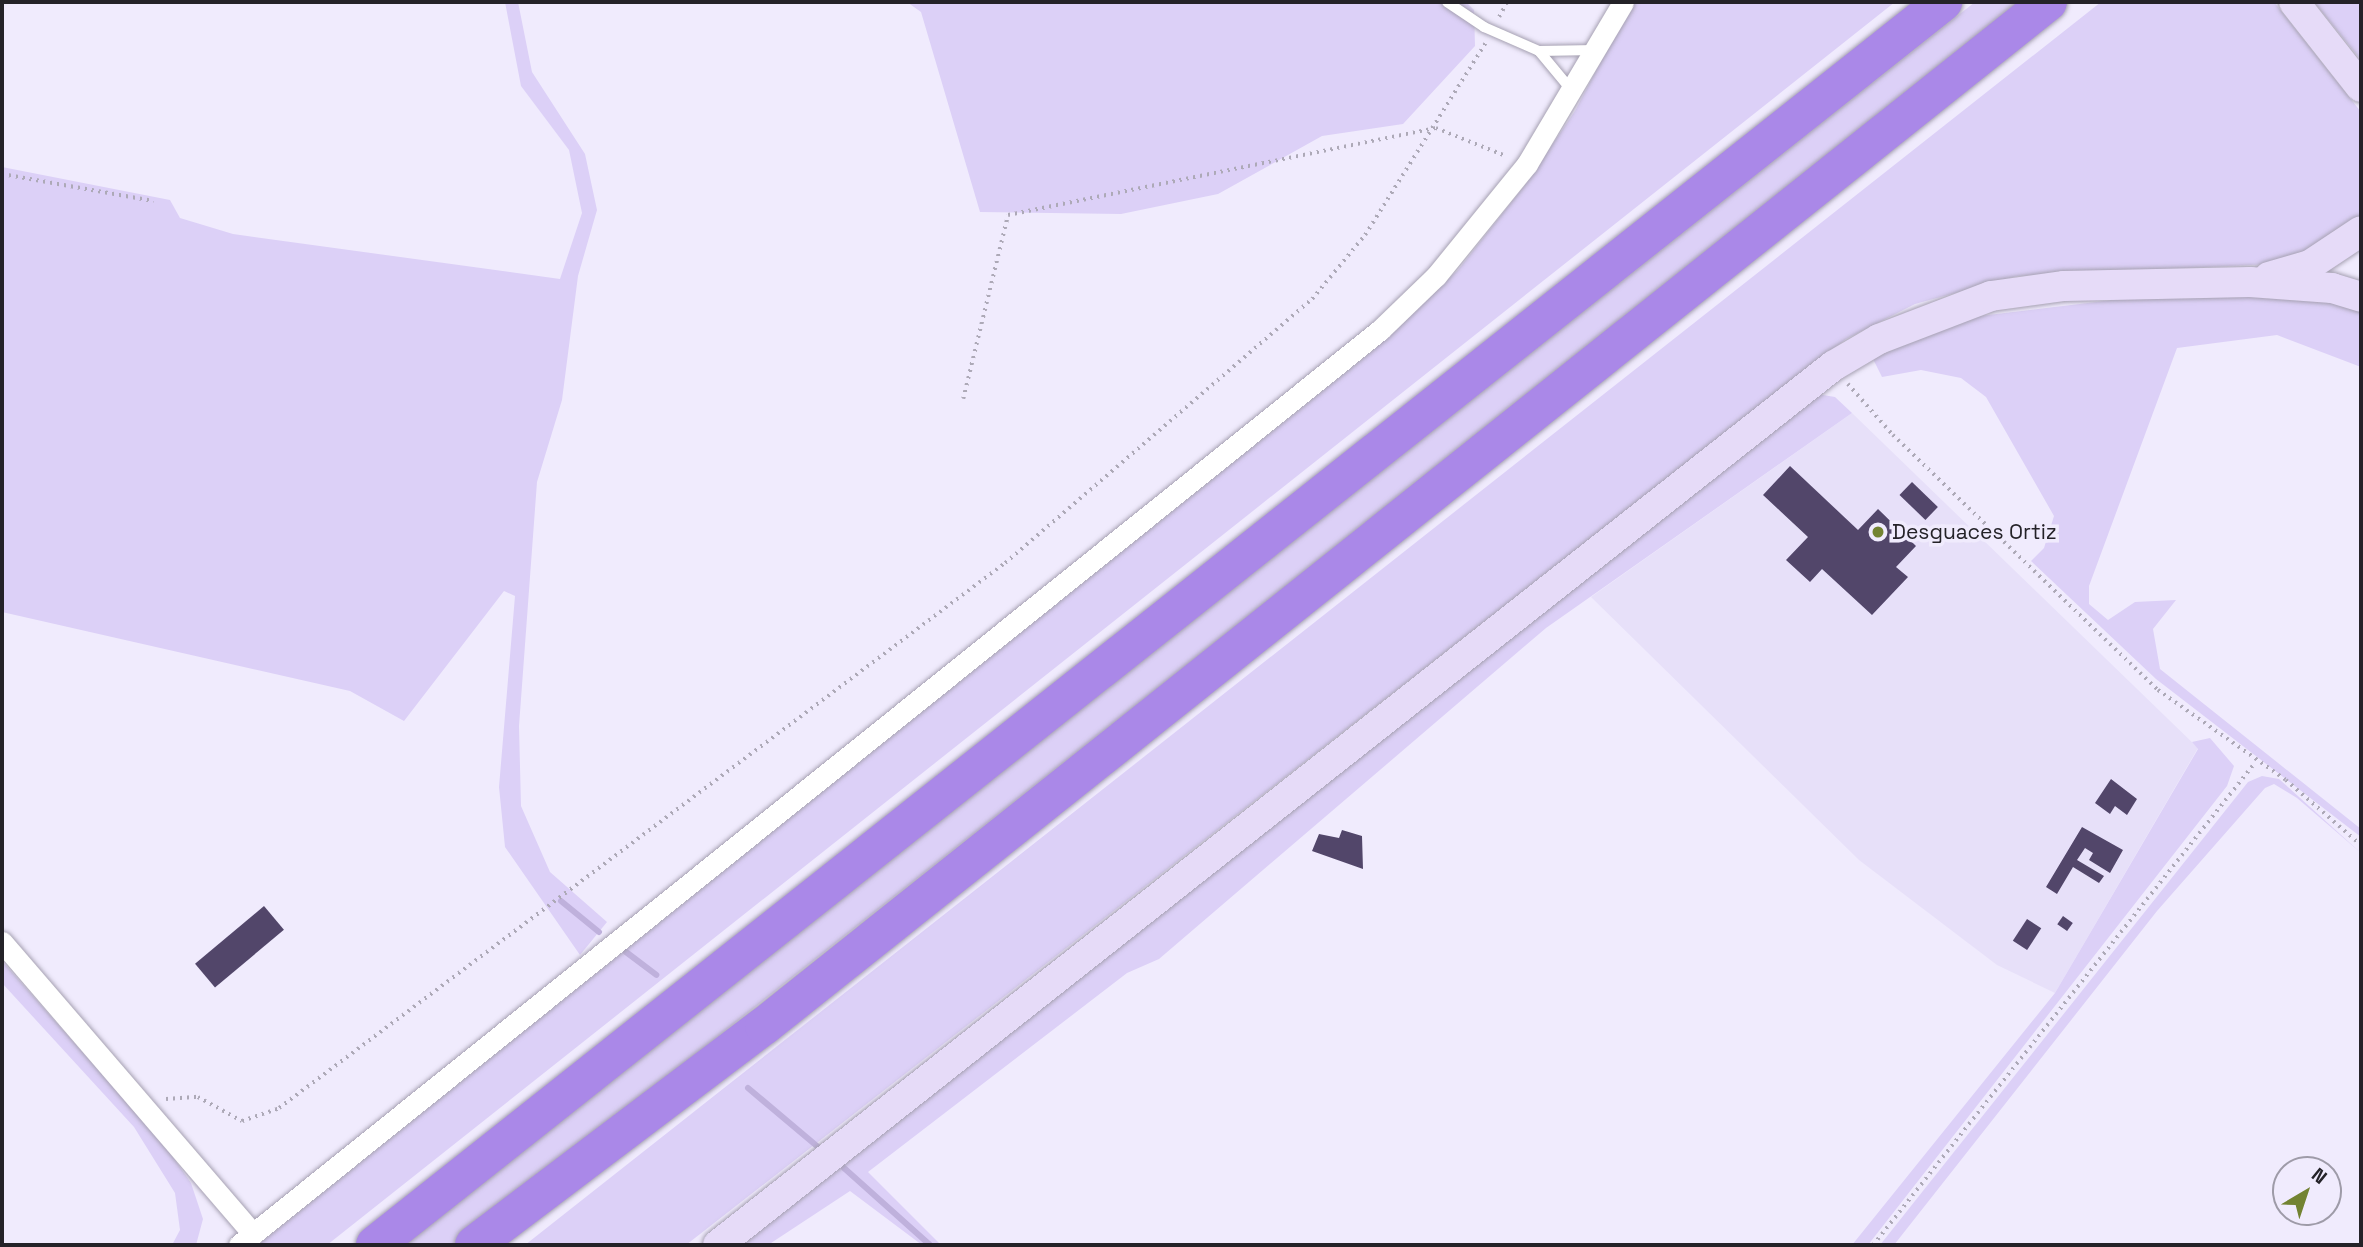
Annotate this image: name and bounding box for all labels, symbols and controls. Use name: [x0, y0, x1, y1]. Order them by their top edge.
place label: Desguaces Ortiz: [1892, 519, 2057, 545]
marker: Desguaces Ortiz: [1870, 524, 1886, 540]
north arrow: [2272, 1156, 2342, 1226]
text: N: [2306, 1162, 2332, 1190]

